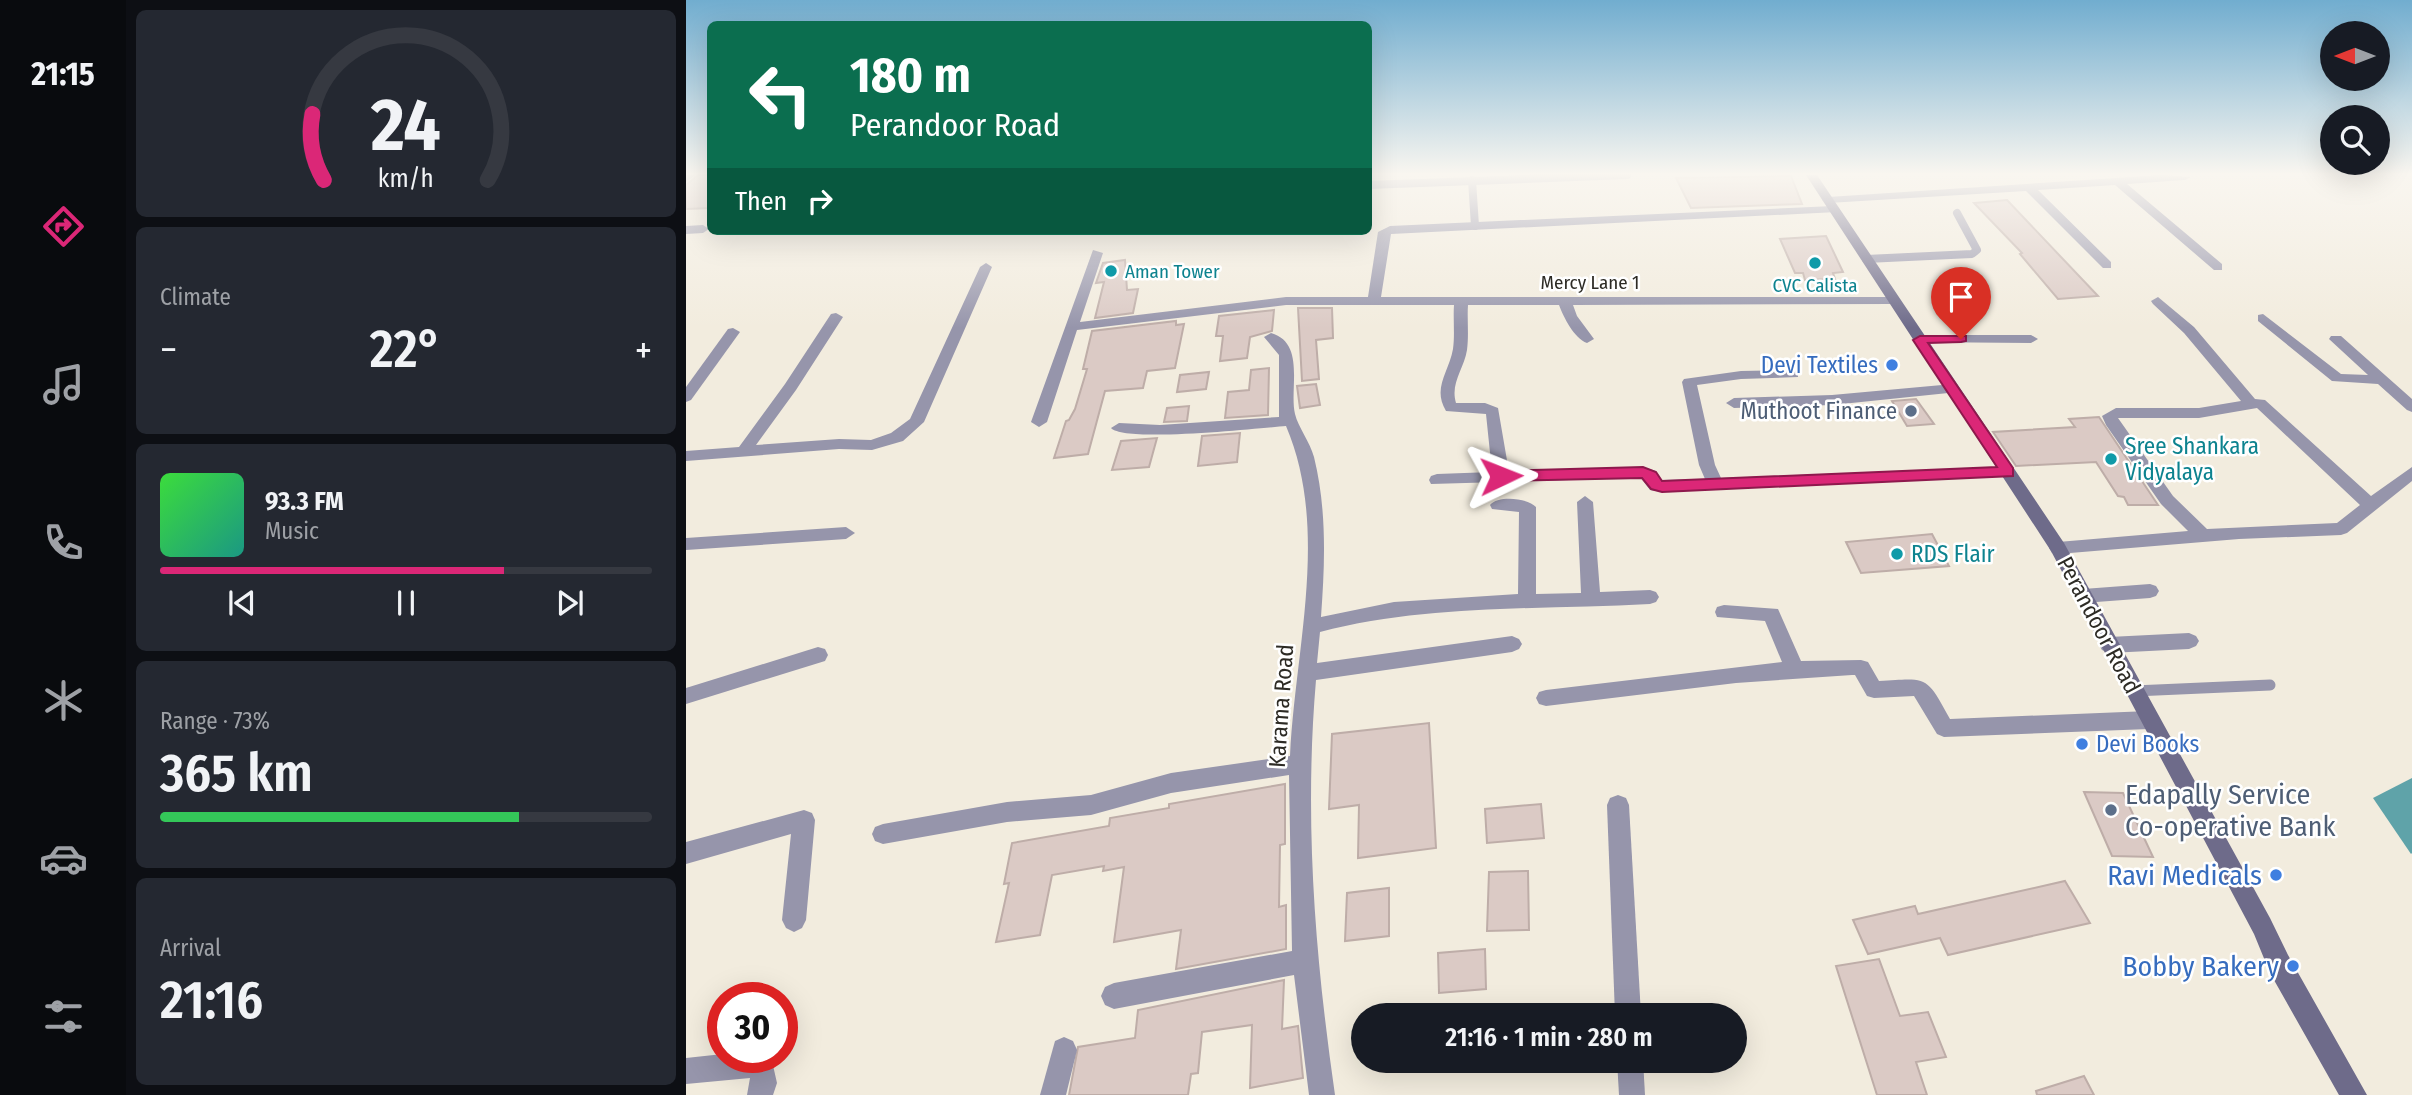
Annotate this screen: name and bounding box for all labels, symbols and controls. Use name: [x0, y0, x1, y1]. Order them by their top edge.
north arrow: [2320, 21, 2390, 91]
map controls: [2320, 21, 2390, 175]
text: 180 m: [850, 46, 971, 105]
icon: left: [735, 49, 826, 140]
text: 21:15: [31, 55, 95, 93]
text: 24: [370, 82, 441, 169]
button: search: [2320, 105, 2390, 175]
text: Perandoor Road: [850, 106, 1060, 144]
text: km/h: [378, 163, 434, 193]
icon: right: [801, 182, 839, 220]
text: Then: [735, 186, 787, 217]
icon: directions: [39, 202, 88, 251]
marker: CVC Calista: [1807, 255, 1823, 271]
place label: Aman Tower: [1125, 260, 1220, 283]
marker: Aman Tower: [1103, 263, 1119, 279]
pin: [1931, 267, 1991, 339]
street label: Mercy Lane 1: [1541, 271, 1639, 294]
place label: CVC Calista: [1772, 274, 1858, 297]
icon: arrive: [1942, 278, 1980, 316]
text: Climate: [160, 283, 231, 311]
text: 22°: [370, 318, 442, 381]
text: −: [160, 327, 177, 373]
text: +: [635, 327, 652, 373]
place label: Devi Textiles: [1761, 351, 1878, 379]
marker: Devi Textiles: [1884, 357, 1900, 373]
icon: music: [39, 360, 88, 409]
place label: Muthoot Finance: [1740, 397, 1897, 425]
marker: Muthoot Finance: [1903, 403, 1919, 419]
place label: Sree Shankara Vidyalaya: [2125, 432, 2259, 486]
position arrow: [1464, 439, 1538, 513]
marker: Sree Shankara Vidyalaya: [2103, 451, 2119, 467]
text: 93.3 FM: [265, 486, 344, 517]
text: Music: [265, 517, 319, 545]
icon: phone: [39, 518, 88, 567]
place label: RDS Flair: [1911, 540, 1995, 568]
marker: RDS Flair: [1889, 546, 1905, 562]
street label: Perandoor Road: [2051, 552, 2147, 698]
icon: previous: [223, 584, 261, 622]
icon: pause: [387, 584, 425, 622]
icon: next: [551, 584, 589, 622]
street label: Karama Road: [1263, 643, 1299, 769]
icon: climate: [39, 676, 88, 725]
text: Range · 73%: [160, 707, 270, 735]
place label: Devi Books: [2096, 730, 2199, 758]
marker: Devi Books: [2074, 736, 2090, 752]
text: 365 km: [160, 742, 313, 805]
place label: Edapally Service Co-operative Bank: [2125, 778, 2337, 843]
marker: Edapally Service Co-operative Bank: [2103, 802, 2119, 818]
icon: car: [39, 834, 88, 883]
place label: Ravi Medicals: [2107, 859, 2262, 892]
marker: Ravi Medicals: [2268, 867, 2284, 883]
text: Arrival: [160, 934, 221, 962]
place label: Bobby Bakery: [2122, 950, 2280, 983]
marker: Bobby Bakery: [2285, 958, 2301, 974]
text: 21:16: [160, 969, 263, 1032]
speed limit sign: 30: [707, 982, 798, 1073]
icon: filters: [39, 992, 88, 1041]
text: 21:16 · 1 min · 280 m: [1445, 1022, 1653, 1053]

